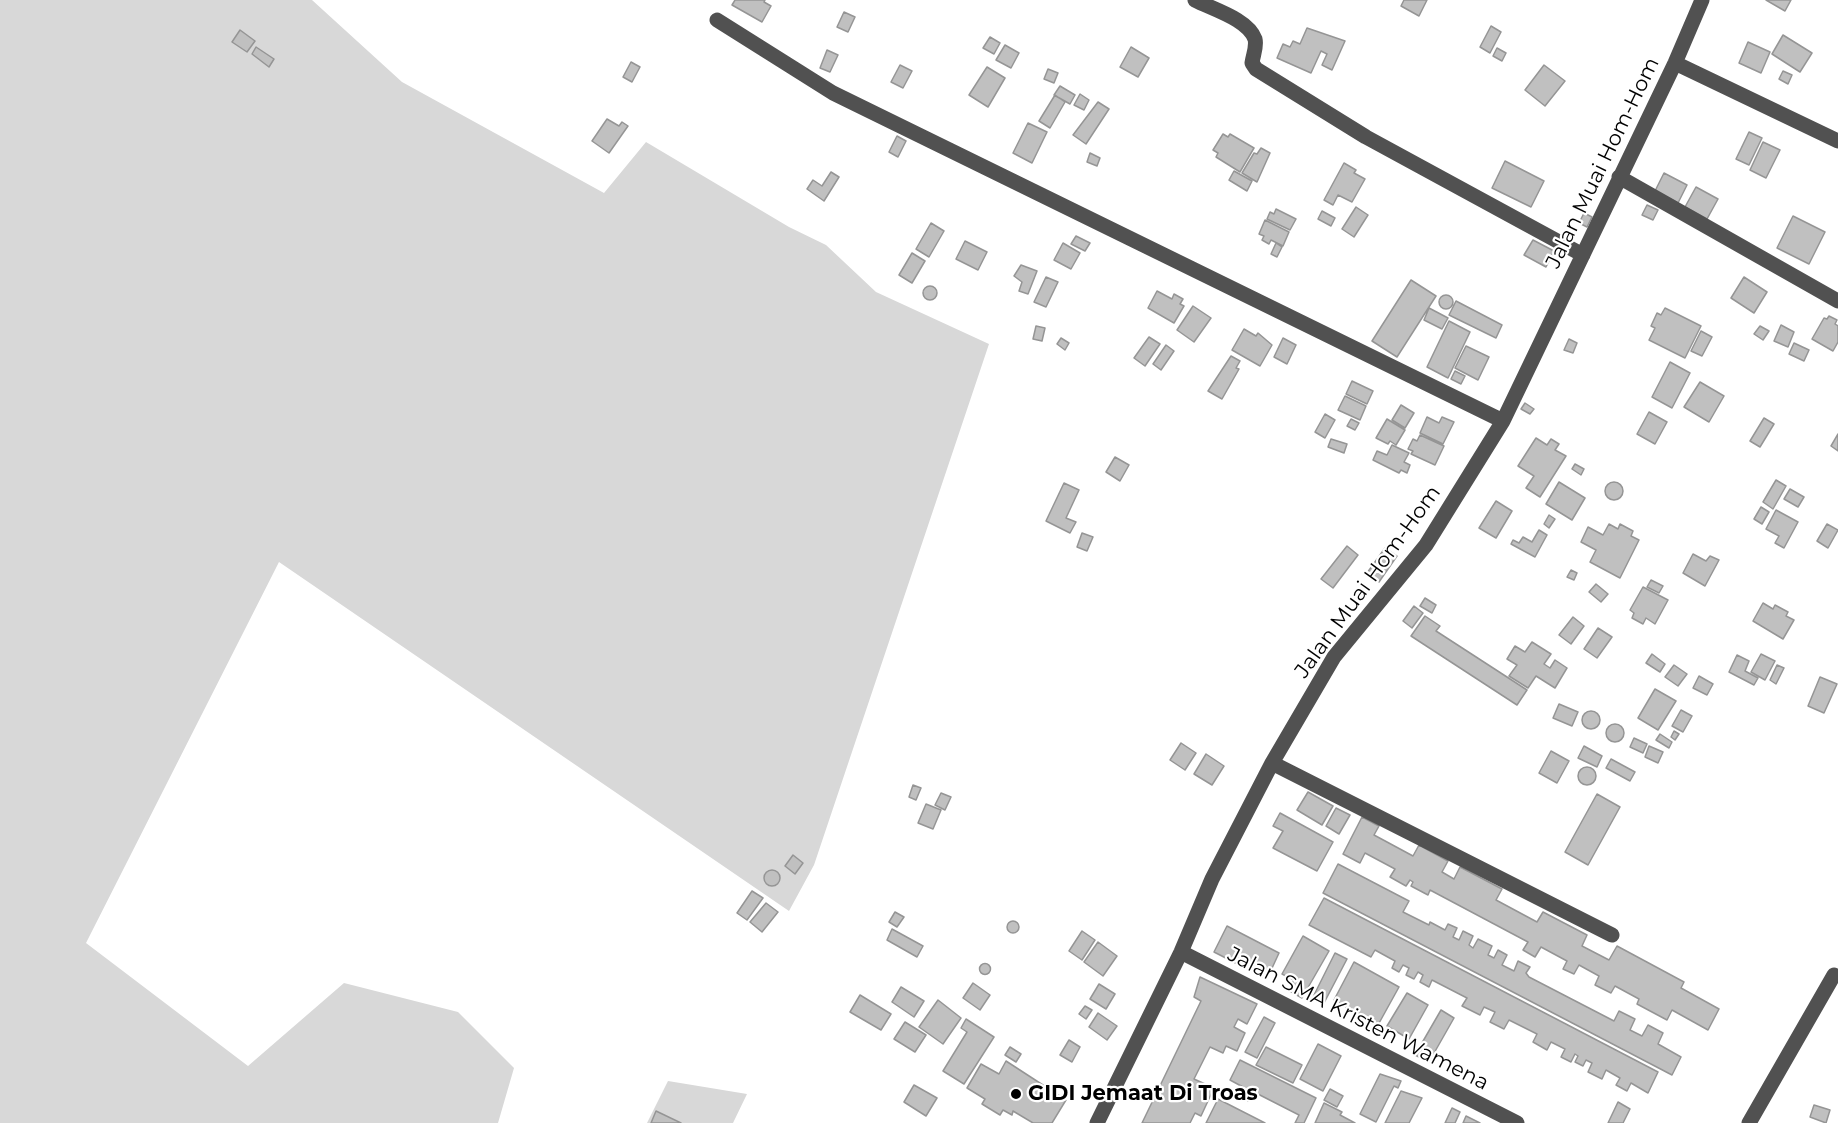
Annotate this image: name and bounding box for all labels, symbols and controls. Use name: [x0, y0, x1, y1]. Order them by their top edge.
street label: Jalan Muai Hom-Hom: [1541, 53, 1665, 273]
street label: Jalan Muai Hom-Hom: [1290, 481, 1446, 683]
street label: Jalan SMA Kristen Wamena: [1223, 942, 1493, 1096]
place label: GIDI Jemaat Di Troas: [1028, 1081, 1258, 1107]
marker: GIDI Jemaat Di Troas: [1009, 1087, 1023, 1101]

